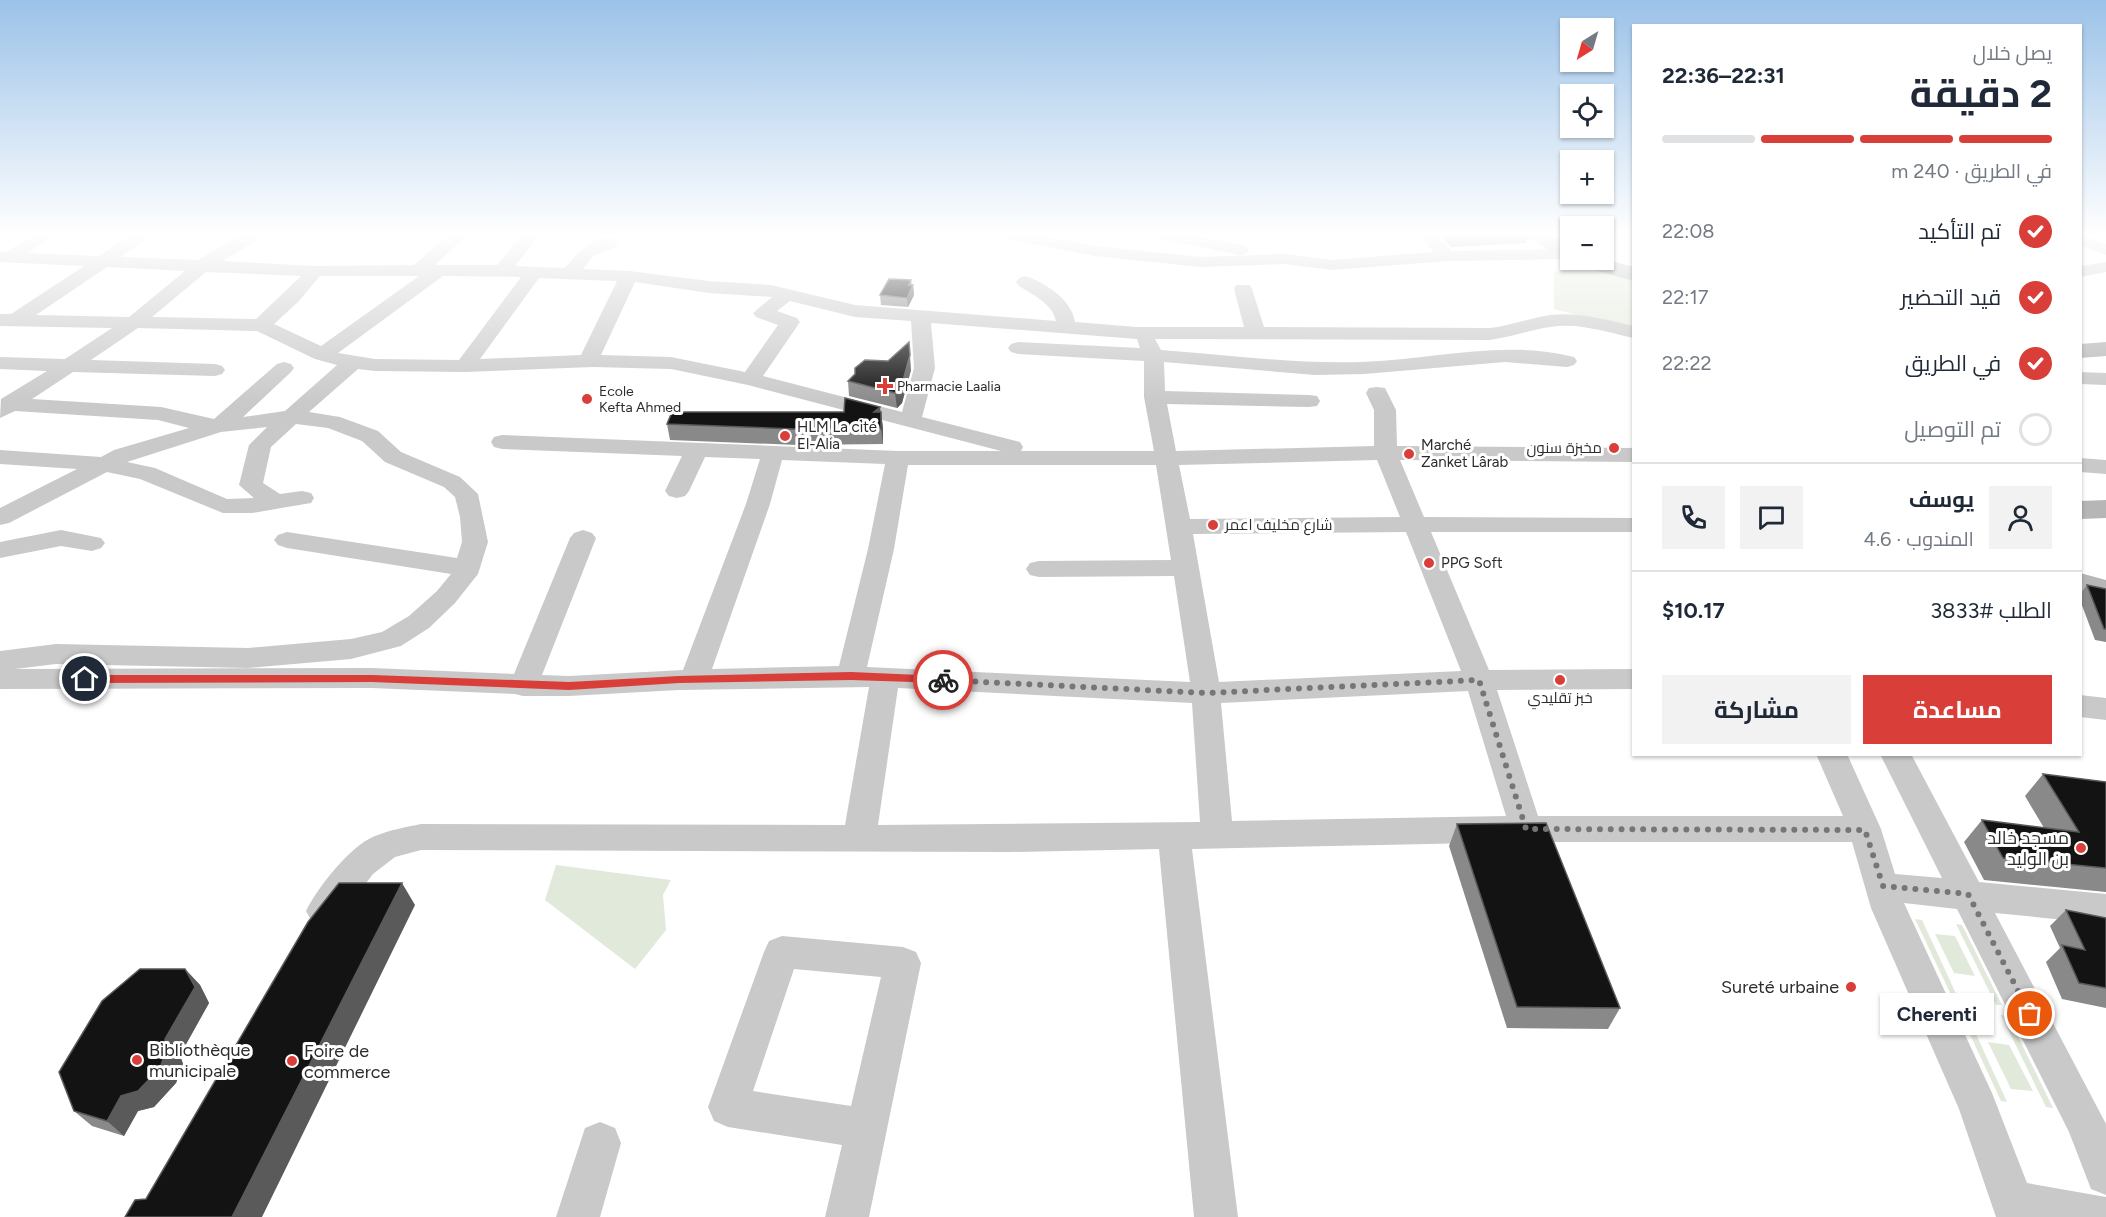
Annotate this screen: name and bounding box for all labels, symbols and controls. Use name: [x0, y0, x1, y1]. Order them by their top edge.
north arrow: [1560, 18, 1614, 72]
map controls: [1560, 18, 1614, 270]
text: يصل خلال: [1973, 41, 2052, 65]
text: 22:31–22:36: [1662, 62, 1785, 89]
text: 2 دقيقة: [1910, 70, 2052, 117]
button: locate: [1560, 84, 1614, 138]
button: +: [1560, 150, 1614, 204]
text: في الطريق · 240 m: [1891, 159, 2052, 183]
icon: check: [2019, 215, 2052, 248]
button: −: [1560, 216, 1614, 270]
text: تم التأكيد: [1918, 218, 2001, 245]
text: 22:08: [1662, 219, 1715, 243]
icon: check: [2019, 281, 2052, 314]
text: قيد التحضير: [1900, 284, 2001, 311]
text: 22:17: [1662, 285, 1708, 309]
icon: check: [2019, 347, 2052, 380]
text: في الطريق: [1905, 350, 2001, 377]
text: 22:22: [1662, 351, 1712, 375]
place label: Pharmacie Laalia: [897, 378, 1001, 395]
marker: Pharmacie Laalia: [878, 379, 892, 393]
place label: Ecole Kefta Ahmed: [599, 383, 681, 416]
marker: Ecole Kefta Ahmed: [580, 392, 594, 406]
text: تم التوصيل: [1904, 416, 2001, 443]
place label: HLM La cité El-Alia: [797, 418, 877, 453]
marker: HLM La cité El-Alia: [778, 429, 792, 443]
place label: Marché Zanket Lârab: [1421, 436, 1508, 471]
place label: مخبزة سنون: [1526, 439, 1602, 458]
marker: مخبزة سنون: [1607, 441, 1621, 455]
marker: Marché Zanket Lârab: [1402, 447, 1416, 461]
button: phone: [1662, 486, 1725, 549]
button: chat: [1740, 486, 1803, 549]
text: يوسف: [1909, 486, 1974, 513]
button: person: [1989, 486, 2052, 549]
place label: شارع مخليف اعمر: [1224, 516, 1333, 536]
marker: شارع مخليف اعمر: [1206, 518, 1220, 532]
text: المندوب · 4.6: [1863, 527, 1974, 551]
place label: PPG Soft: [1441, 554, 1503, 572]
marker: PPG Soft: [1422, 556, 1436, 570]
text: $10.17: [1662, 597, 1725, 624]
text: الطلب #3833: [1930, 597, 2052, 624]
courier: [913, 650, 973, 710]
pin: [59, 653, 110, 704]
icon: home: [68, 662, 101, 695]
icon: bike: [927, 664, 960, 697]
marker: خبز تقليدي: [1553, 673, 1567, 687]
button: مشاركة: [1662, 675, 1851, 744]
button: مساعدة: [1863, 675, 2052, 744]
place label: خبز تقليدي: [1527, 689, 1593, 710]
place label: مسجد خالد بن الوليد: [1987, 827, 2069, 870]
marker: مسجد خالد بن الوليد: [2074, 841, 2088, 855]
place label: Sureté urbaine: [1721, 976, 1839, 998]
marker: Sureté urbaine: [1844, 980, 1858, 994]
pin: [2004, 988, 2055, 1039]
callout: Cherenti: [1880, 993, 1994, 1035]
icon: bag: [2013, 997, 2046, 1030]
text: Cherenti: [1897, 1002, 1977, 1026]
place label: Bibliothèque municipale: [149, 1039, 250, 1082]
place label: Foire de commerce: [304, 1040, 390, 1083]
marker: Bibliothèque municipale: [130, 1053, 144, 1067]
marker: Foire de commerce: [285, 1054, 299, 1068]

